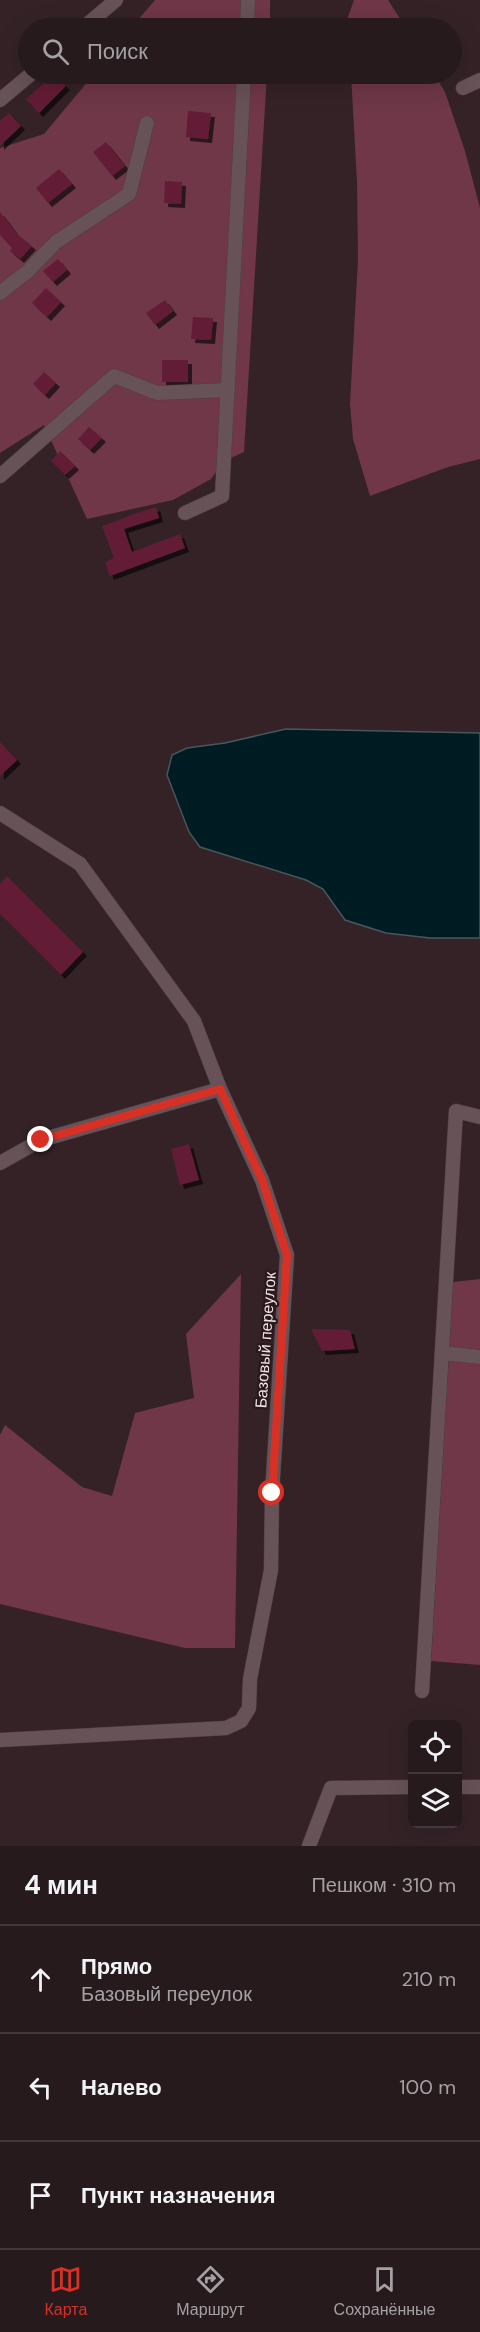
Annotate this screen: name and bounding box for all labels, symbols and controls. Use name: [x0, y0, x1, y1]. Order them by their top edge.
search box: [18, 18, 462, 84]
icon: search: [39, 35, 72, 68]
text: Поиск: [87, 37, 148, 66]
route end: [27, 1126, 53, 1152]
street label: Базовый переулок: [250, 1270, 281, 1409]
route start: [258, 1479, 284, 1505]
map controls: [408, 1720, 462, 1828]
button: locate: [408, 1720, 462, 1774]
button: layers: [408, 1774, 462, 1828]
text: 4 мин: [24, 1868, 98, 1902]
text: Пешком · 310 m: [311, 1872, 456, 1898]
text: Прямо: [81, 1952, 152, 1981]
icon: ahead: [24, 1963, 57, 1996]
text: 210 m: [401, 1966, 456, 1992]
text: Базовый переулок: [81, 1981, 252, 2007]
icon: left: [24, 2071, 57, 2104]
text: Налево: [81, 2073, 162, 2102]
text: 100 m: [399, 2074, 456, 2100]
icon: arrive: [24, 2179, 57, 2212]
text: Пункт назначения: [81, 2181, 276, 2210]
tab: Карта: [45, 2263, 87, 2320]
tab: Маршрут: [176, 2263, 245, 2320]
tab: Сохранённые: [334, 2263, 435, 2320]

